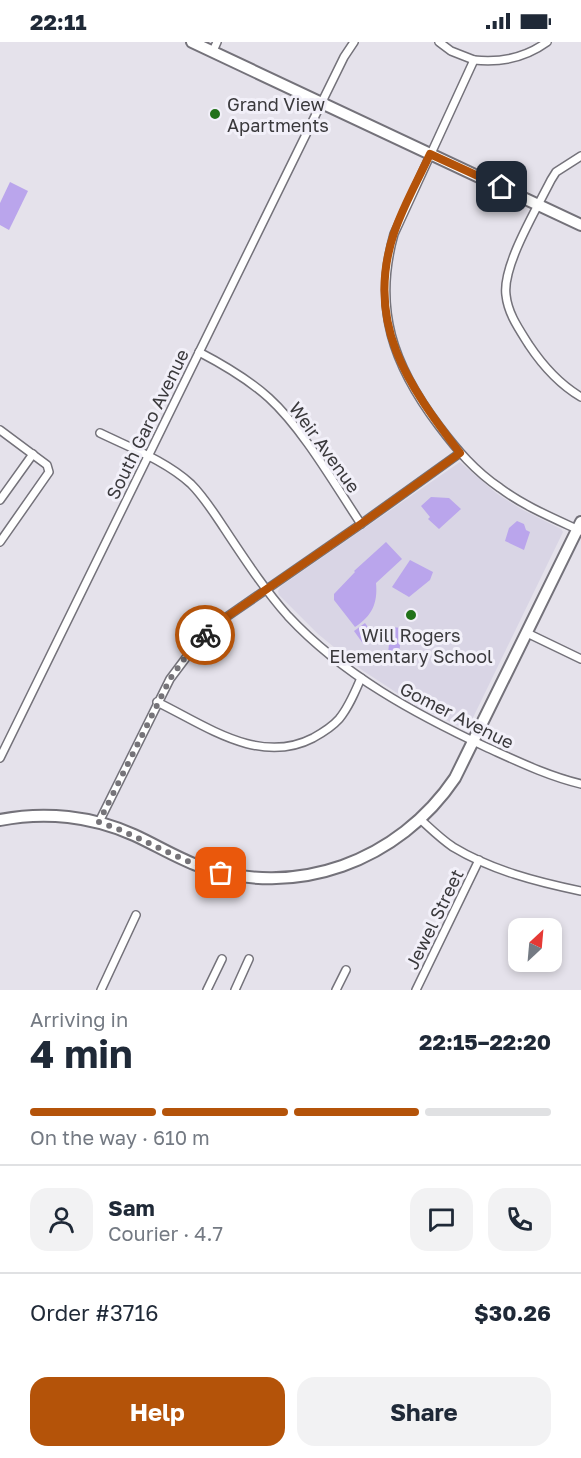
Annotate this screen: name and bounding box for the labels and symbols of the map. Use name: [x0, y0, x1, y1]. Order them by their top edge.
place label: Grand View Apartments: [227, 93, 329, 136]
marker: Grand View Apartments: [208, 107, 222, 121]
pin: [476, 161, 527, 212]
street label: South Garo Avenue: [101, 345, 193, 503]
street label: Weir Avenue: [285, 397, 365, 497]
courier: [175, 605, 235, 665]
marker: Will Rogers Elementary School: [404, 608, 418, 622]
place label: Will Rogers Elementary School: [329, 624, 493, 667]
street label: Gomer Avenue: [396, 677, 518, 753]
pin: [195, 847, 246, 898]
street label: Jewel Street: [400, 865, 468, 973]
north arrow: [508, 918, 562, 972]

